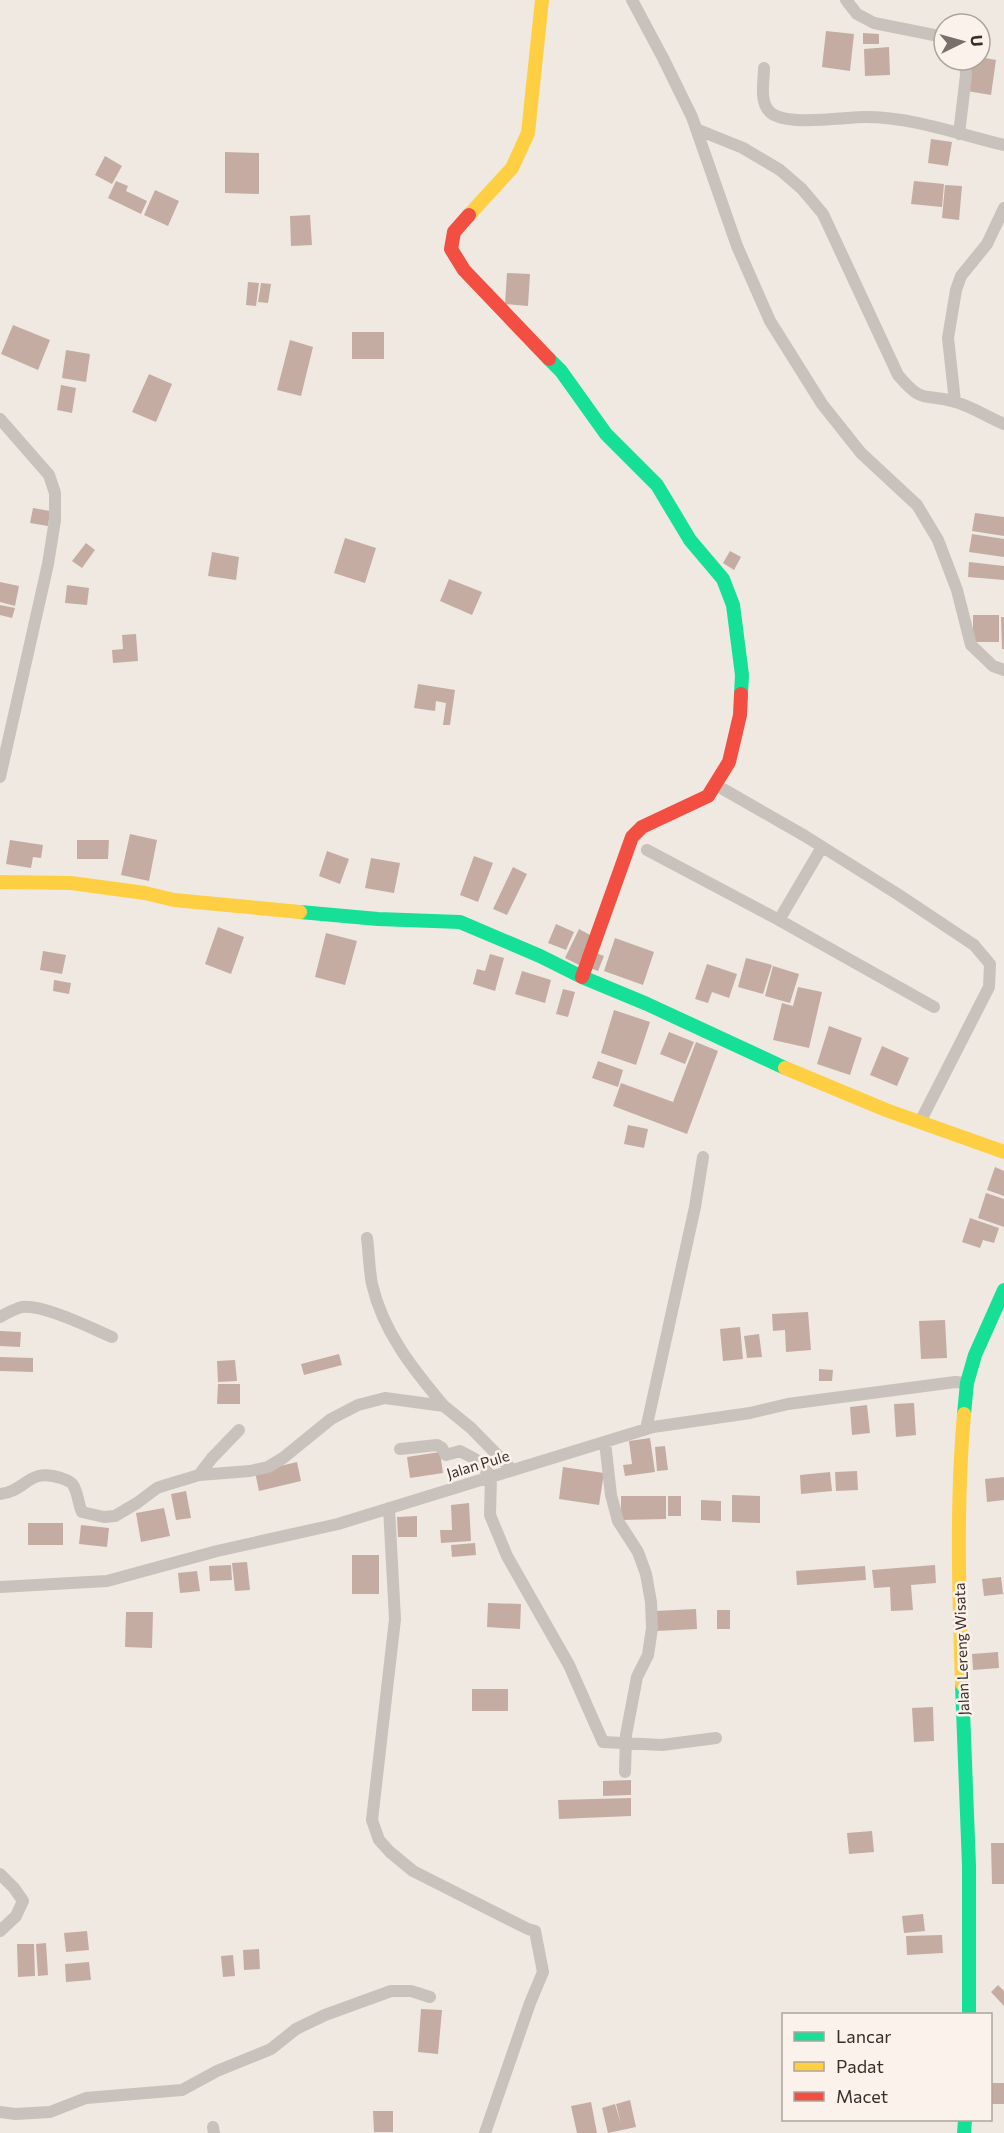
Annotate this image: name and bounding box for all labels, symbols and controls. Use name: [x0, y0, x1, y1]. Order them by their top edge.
north arrow: [932, 12, 992, 72]
text: U: [967, 34, 987, 47]
street label: Jalan Pule: [444, 1446, 511, 1482]
street label: Jalan Lereng Wisata: [950, 1582, 972, 1716]
legend: [782, 2013, 992, 2121]
text: Lancar: [836, 2025, 892, 2047]
text: Padat: [836, 2055, 884, 2077]
text: Macet: [836, 2085, 888, 2107]

